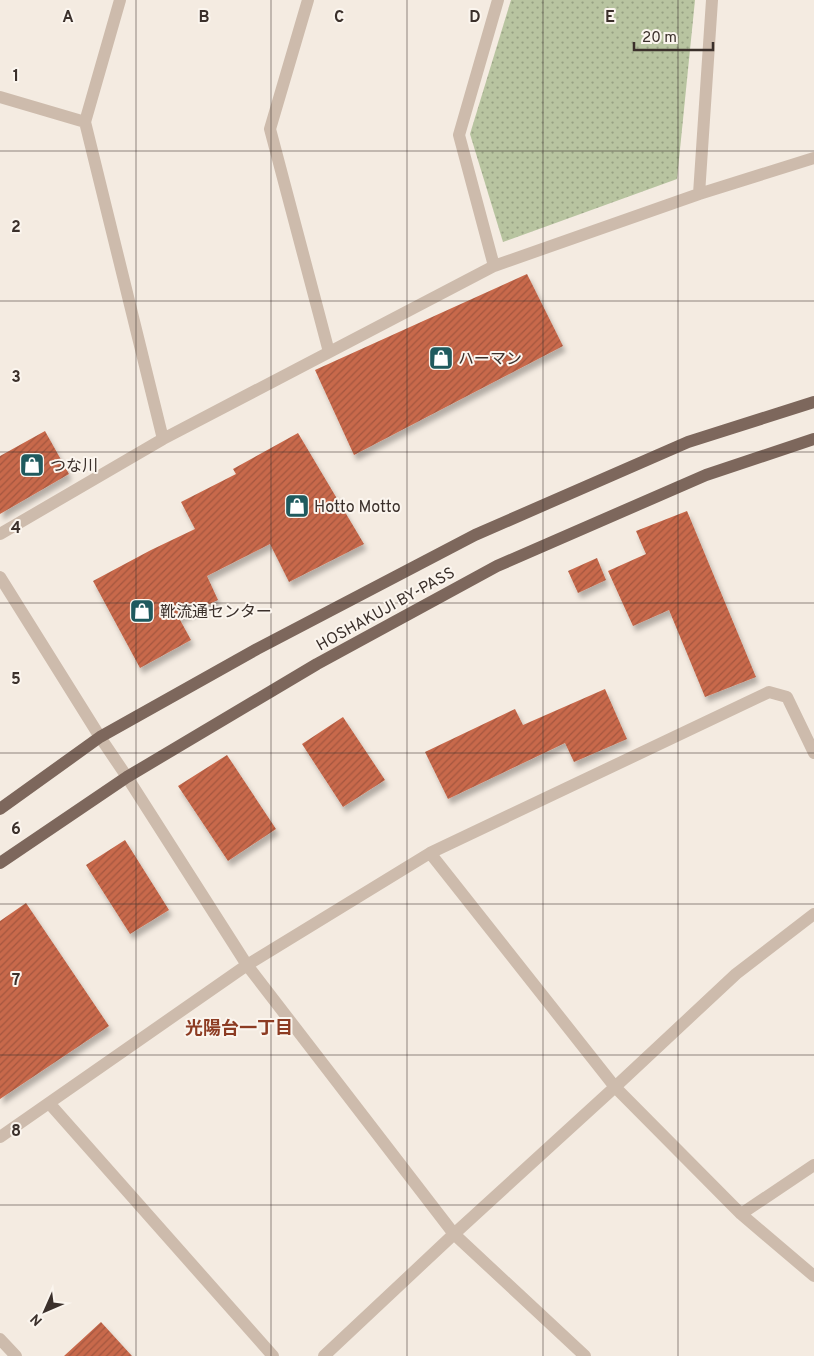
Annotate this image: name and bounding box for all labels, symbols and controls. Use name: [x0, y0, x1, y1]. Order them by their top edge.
text: A: [62, 8, 74, 28]
text: B: [198, 8, 210, 28]
text: C: [334, 8, 344, 28]
text: D: [469, 8, 481, 28]
text: E: [605, 8, 615, 28]
scale bar: [634, 20, 713, 52]
text: 20 m: [642, 29, 677, 48]
text: 1: [13, 67, 19, 87]
text: 2: [11, 218, 21, 238]
shop icon: ハーマン: [428, 345, 454, 371]
place label: ハーマン: [458, 350, 522, 370]
text: 3: [11, 368, 21, 388]
shop icon: つな川: [19, 452, 45, 478]
place label: つな川: [50, 457, 98, 477]
shop icon: Hotto Motto: [284, 493, 310, 519]
place label: Hotto Motto: [314, 498, 401, 518]
text: 4: [11, 519, 21, 539]
street label: HOSHAKUJI BY-PASS: [313, 563, 459, 656]
shop icon: 靴流通センター: [129, 598, 155, 624]
place label: 靴流通センター: [160, 603, 272, 623]
text: 5: [11, 670, 21, 690]
text: 6: [11, 820, 21, 840]
text: 7: [12, 971, 20, 991]
district label: 光陽台一丁目: [185, 1018, 293, 1041]
text: 8: [11, 1122, 21, 1142]
north arrow: [20, 1286, 70, 1336]
text: N: [27, 1310, 46, 1329]

